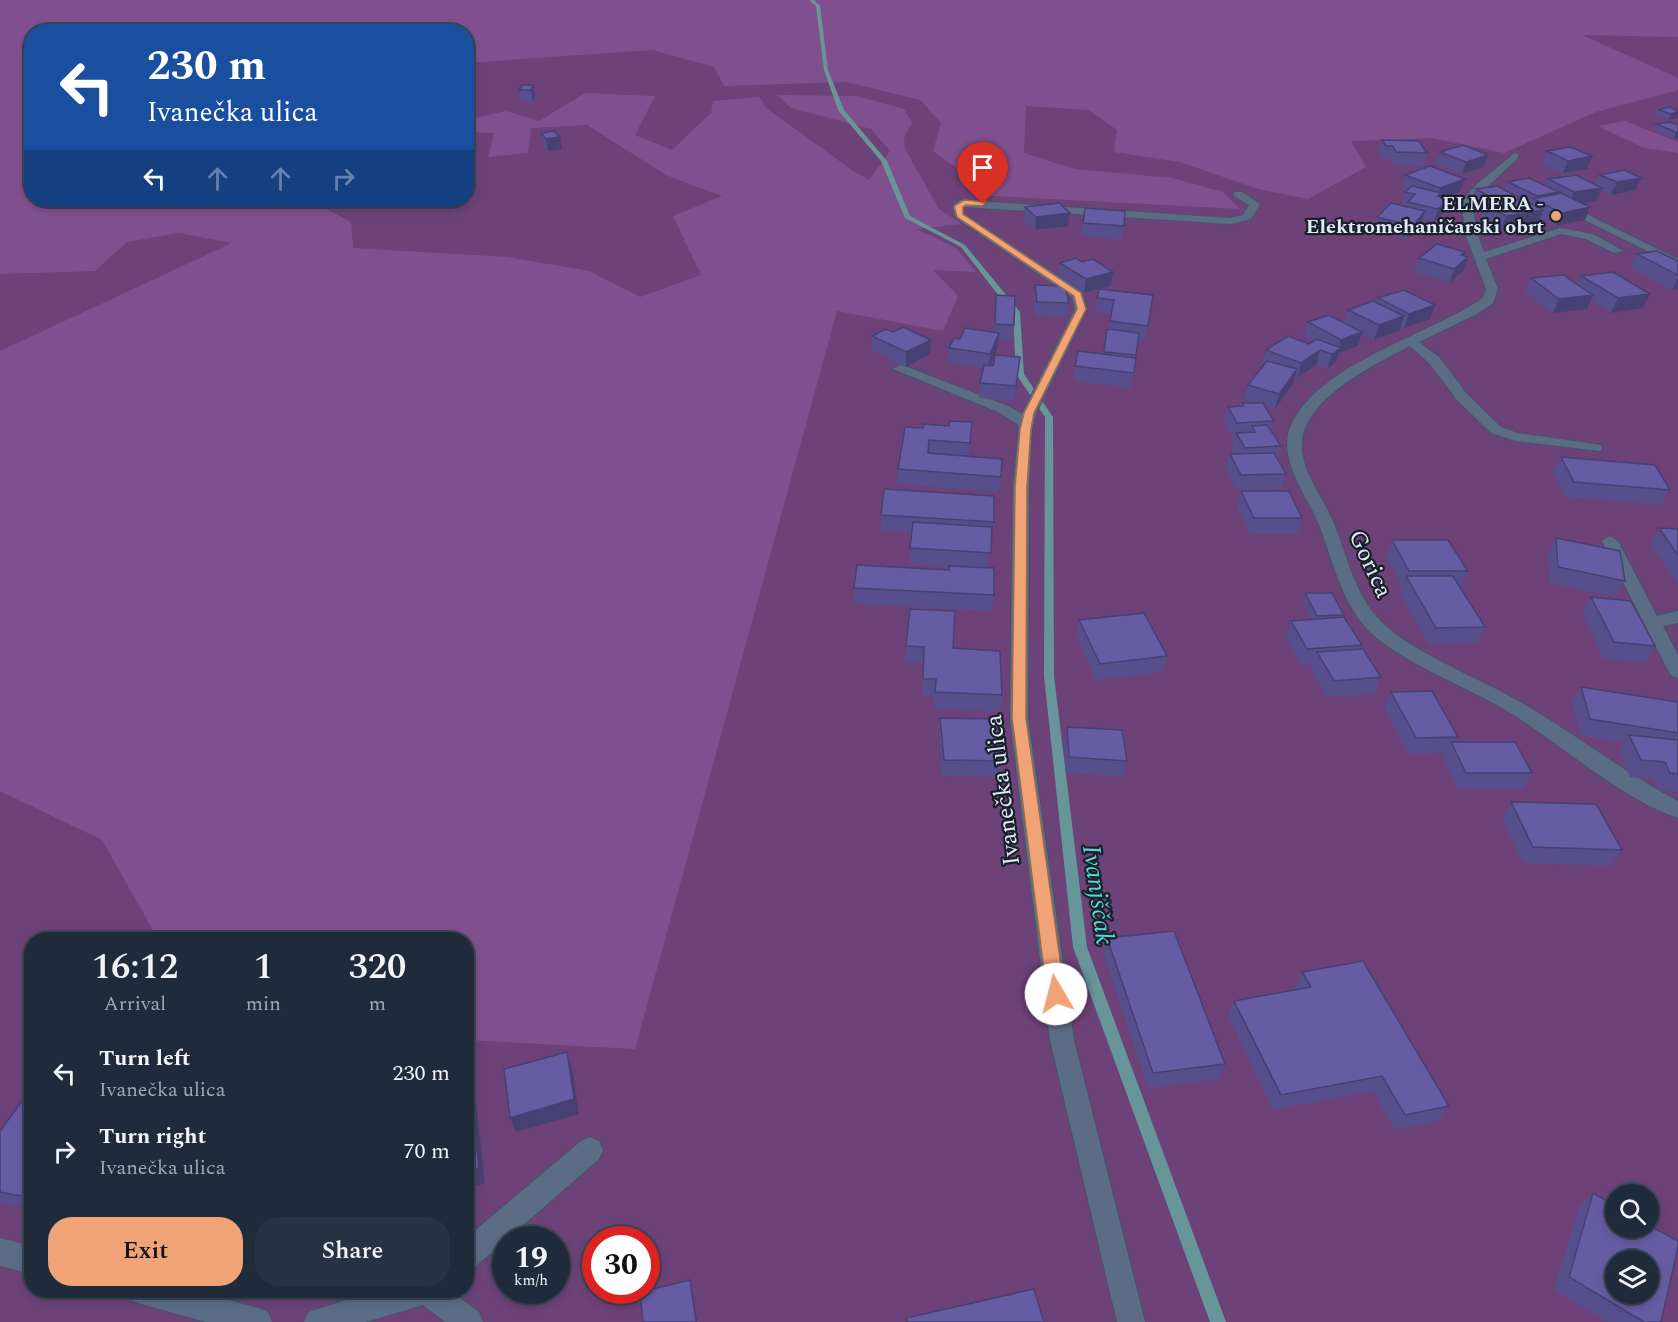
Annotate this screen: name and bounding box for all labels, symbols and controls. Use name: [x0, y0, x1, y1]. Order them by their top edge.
text: 230 m: [147, 35, 266, 98]
icon: left: [48, 48, 126, 126]
text: Ivanečka ulica: [147, 92, 318, 134]
pin: [957, 142, 1008, 204]
icon: arrive: [966, 151, 999, 184]
icon: left: [138, 162, 171, 195]
icon: ahead: [201, 162, 234, 195]
icon: ahead: [264, 162, 297, 195]
icon: right: [327, 162, 360, 195]
place label: ELMERA - Elektromehaničarski obrt: [1306, 189, 1544, 242]
marker: ELMERA - Elektromehaničarski obrt: [1549, 209, 1563, 223]
street label: Gorica: [1339, 524, 1402, 604]
street label: Ivanečka ulica: [976, 712, 1030, 867]
water label: Ivanjščak: [1071, 843, 1125, 947]
text: 16:12: [92, 940, 178, 995]
text: 1: [254, 940, 273, 995]
text: 320: [348, 940, 406, 995]
position arrow: [1024, 962, 1088, 1026]
text: Arrival: [104, 989, 166, 1019]
text: min: [246, 989, 281, 1019]
text: m: [369, 989, 386, 1019]
text: Turn left: [99, 1042, 191, 1075]
icon: left: [48, 1057, 81, 1090]
text: 230 m: [393, 1057, 450, 1090]
text: Ivanečka ulica: [99, 1075, 225, 1105]
text: Turn right: [99, 1120, 206, 1153]
icon: right: [48, 1135, 81, 1168]
text: 70 m: [404, 1135, 450, 1168]
text: Ivanečka ulica: [99, 1153, 225, 1183]
map controls: [1605, 1184, 1659, 1304]
button: search: [1605, 1184, 1659, 1238]
button: Exit: [48, 1217, 243, 1286]
button: Share: [255, 1217, 450, 1286]
speed limit sign: 30: [582, 1226, 660, 1304]
text: 19: [514, 1235, 548, 1281]
button: layers: [1605, 1250, 1659, 1304]
text: km/h: [514, 1269, 548, 1292]

